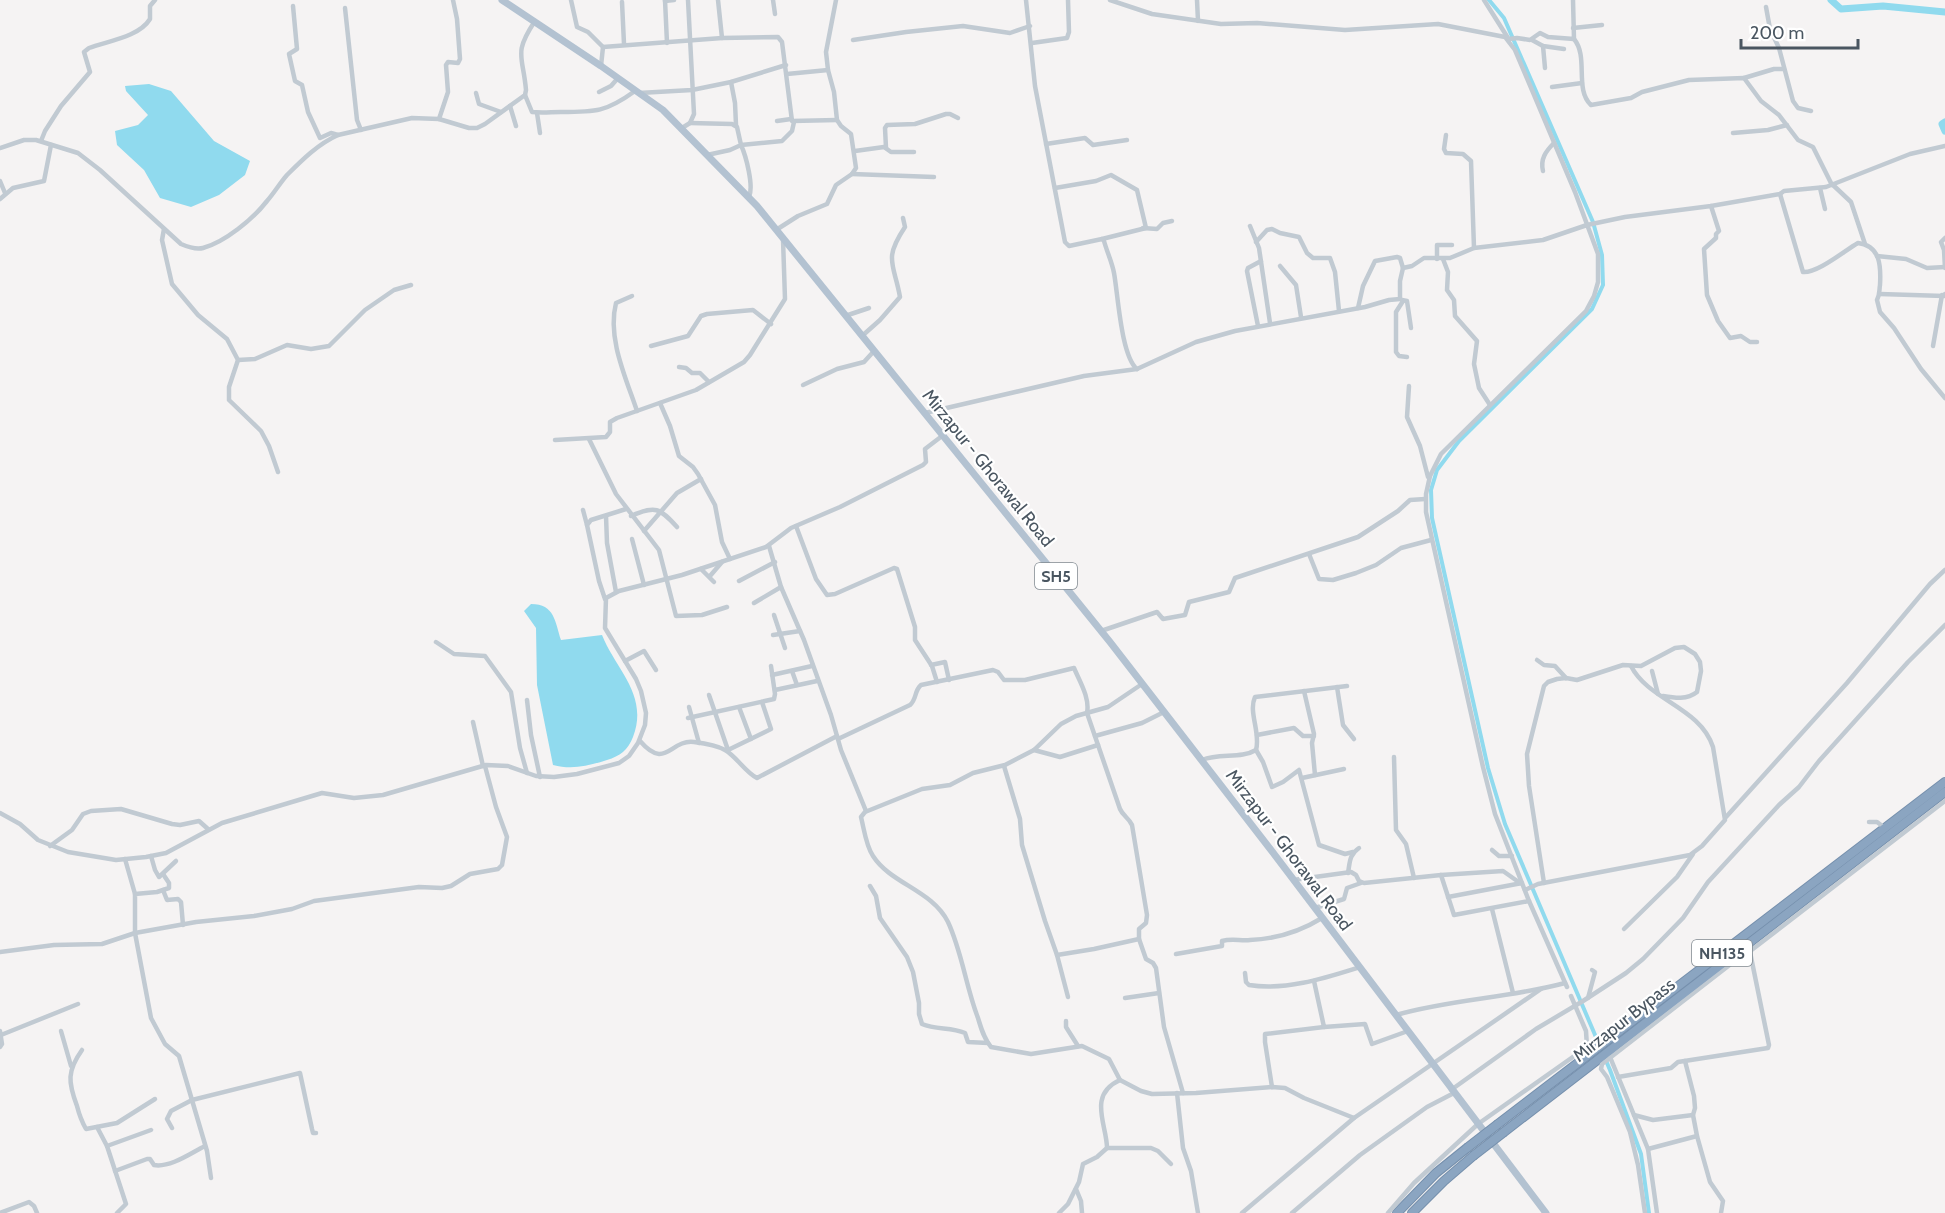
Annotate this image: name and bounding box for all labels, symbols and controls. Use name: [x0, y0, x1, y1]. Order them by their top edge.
scale bar: [1741, 12, 1858, 50]
text: 200 m: [1750, 22, 1804, 44]
street label: Mirzapur - Ghorawal Road: [918, 385, 1058, 551]
road number: SH5: [1035, 563, 1077, 589]
street label: Mirzapur - Ghorawal Road: [1221, 765, 1357, 935]
road number: NH135: [1692, 940, 1752, 966]
street label: Mirzapur Bypass: [1569, 973, 1679, 1067]

